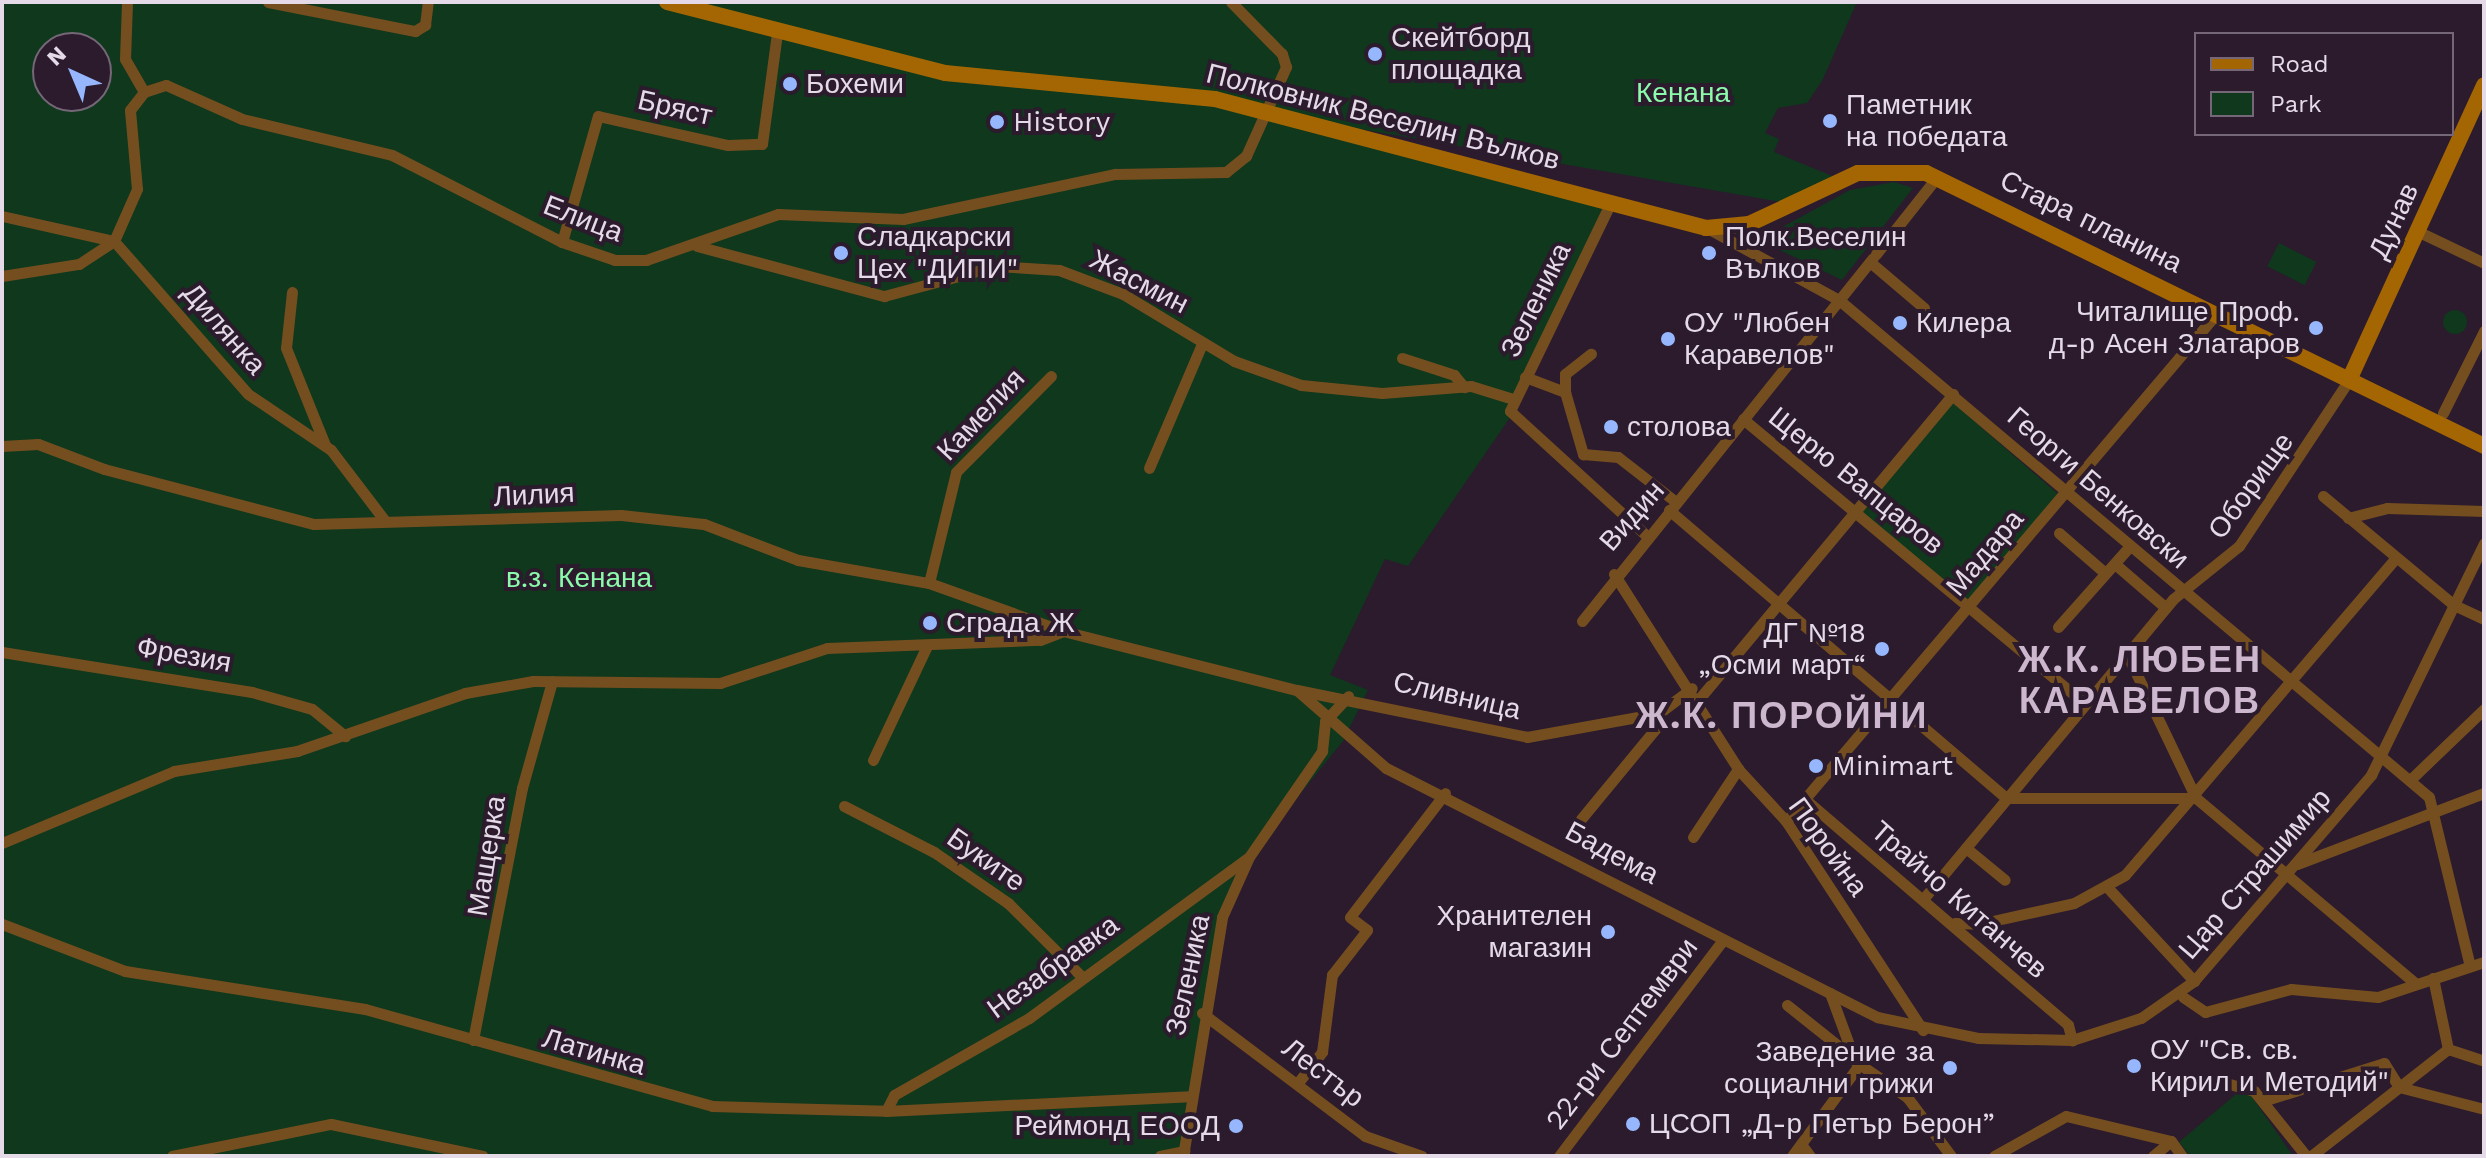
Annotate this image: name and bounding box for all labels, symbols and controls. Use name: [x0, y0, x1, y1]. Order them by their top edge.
place label: Скейтборд площадка: [1391, 21, 1531, 87]
north arrow: [32, 32, 112, 112]
legend: [2194, 32, 2454, 136]
text: N: [42, 41, 71, 70]
marker: Скейтборд площадка: [1366, 45, 1384, 63]
text: Road: [2270, 50, 2329, 78]
street label: Полковник Веселин Вълков: [1203, 57, 1563, 177]
place label: Бохеми: [806, 67, 904, 101]
marker: Бохеми: [781, 75, 799, 93]
park label: Кенана: [1636, 76, 1730, 110]
street label: Бряст: [634, 83, 716, 133]
place label: Паметник на победата: [1846, 88, 2007, 154]
text: Park: [2270, 90, 2322, 118]
place label: History: [1013, 105, 1110, 139]
marker: Паметник на победата: [1821, 112, 1839, 130]
marker: History: [988, 113, 1006, 131]
street label: Стара планина: [1995, 163, 2187, 281]
street label: Дунав: [2362, 178, 2426, 264]
street label: Елица: [539, 189, 627, 249]
place label: Сладкарски Цех "ДИПИ": [857, 220, 1018, 286]
place label: Полк.Веселин Вълков: [1725, 220, 1906, 286]
street label: Зеленика: [1494, 237, 1578, 363]
street label: Жасмин: [1084, 243, 1194, 321]
marker: Сладкарски Цех "ДИПИ": [832, 244, 850, 262]
marker: Полк.Веселин Вълков: [1700, 244, 1718, 262]
street label: Дилянка: [175, 276, 273, 382]
place label: Читалище Проф. д-р Асен Златаров: [2049, 295, 2300, 361]
place label: ОУ "Любен Каравелов": [1684, 306, 1835, 372]
place label: Килера: [1916, 306, 2011, 340]
marker: Килера: [1891, 314, 1909, 332]
marker: Читалище Проф. д-р Асен Златаров: [2307, 319, 2325, 337]
marker: ОУ "Любен Каравелов": [1659, 330, 1677, 348]
street label: Камелия: [930, 362, 1032, 468]
street label: Щерю Вапцаров: [1762, 400, 1950, 562]
street label: Георги Бенковски: [2000, 400, 2196, 576]
place label: столова: [1627, 410, 1731, 444]
marker: столова: [1602, 418, 1620, 436]
street label: Оборище: [2201, 426, 2301, 546]
street label: Видин: [1593, 474, 1671, 558]
street label: Лилия: [493, 476, 575, 514]
street label: Мадара: [1939, 503, 2031, 603]
park label: в.з. Кенана: [506, 561, 652, 595]
place label: Сграда Ж: [946, 606, 1075, 640]
marker: Сграда Ж: [921, 614, 939, 632]
place label: ДГ №18 „Осми март“: [1698, 616, 1866, 682]
street label: Фрезия: [134, 630, 234, 680]
district label: Ж.К. ЛЮБЕН КАРАВЕЛОВ: [2018, 638, 2262, 723]
marker: ДГ №18 „Осми март“: [1873, 640, 1891, 658]
street label: Сливница: [1390, 665, 1524, 727]
district label: Ж.К. ПОРОЙНИ: [1636, 695, 1928, 739]
place label: Minimart: [1832, 749, 1953, 783]
marker: Minimart: [1807, 757, 1825, 775]
street label: Цар Страшимир: [2172, 782, 2338, 966]
street label: Поройна: [1781, 791, 1875, 903]
street label: Мащерка: [461, 793, 513, 919]
street label: Трайчо Китанчев: [1864, 814, 2054, 986]
street label: Бадема: [1560, 815, 1664, 891]
street label: Буките: [940, 821, 1032, 899]
place label: Хранителен магазин: [1437, 899, 1592, 965]
street label: Незабравка: [981, 908, 1125, 1026]
street label: Зеленика: [1159, 911, 1217, 1039]
marker: Хранителен магазин: [1599, 923, 1617, 941]
street label: 22-ри Септември: [1539, 931, 1705, 1137]
street label: Латинка: [539, 1021, 649, 1083]
street label: Лестър: [1275, 1031, 1371, 1115]
place label: ОУ "Св. св. Кирил и Методий": [2150, 1033, 2389, 1099]
place label: Заведение за социални грижи: [1724, 1035, 1934, 1101]
marker: ОУ "Св. св. Кирил и Методий": [2125, 1057, 2143, 1075]
marker: Заведение за социални грижи: [1941, 1059, 1959, 1077]
place label: ЦСОП „Д-р Петър Берон”: [1649, 1107, 1995, 1141]
place label: Реймонд ЕООД: [1015, 1109, 1220, 1143]
marker: ЦСОП „Д-р Петър Берон”: [1624, 1115, 1642, 1133]
marker: Реймонд ЕООД: [1227, 1117, 1245, 1135]

